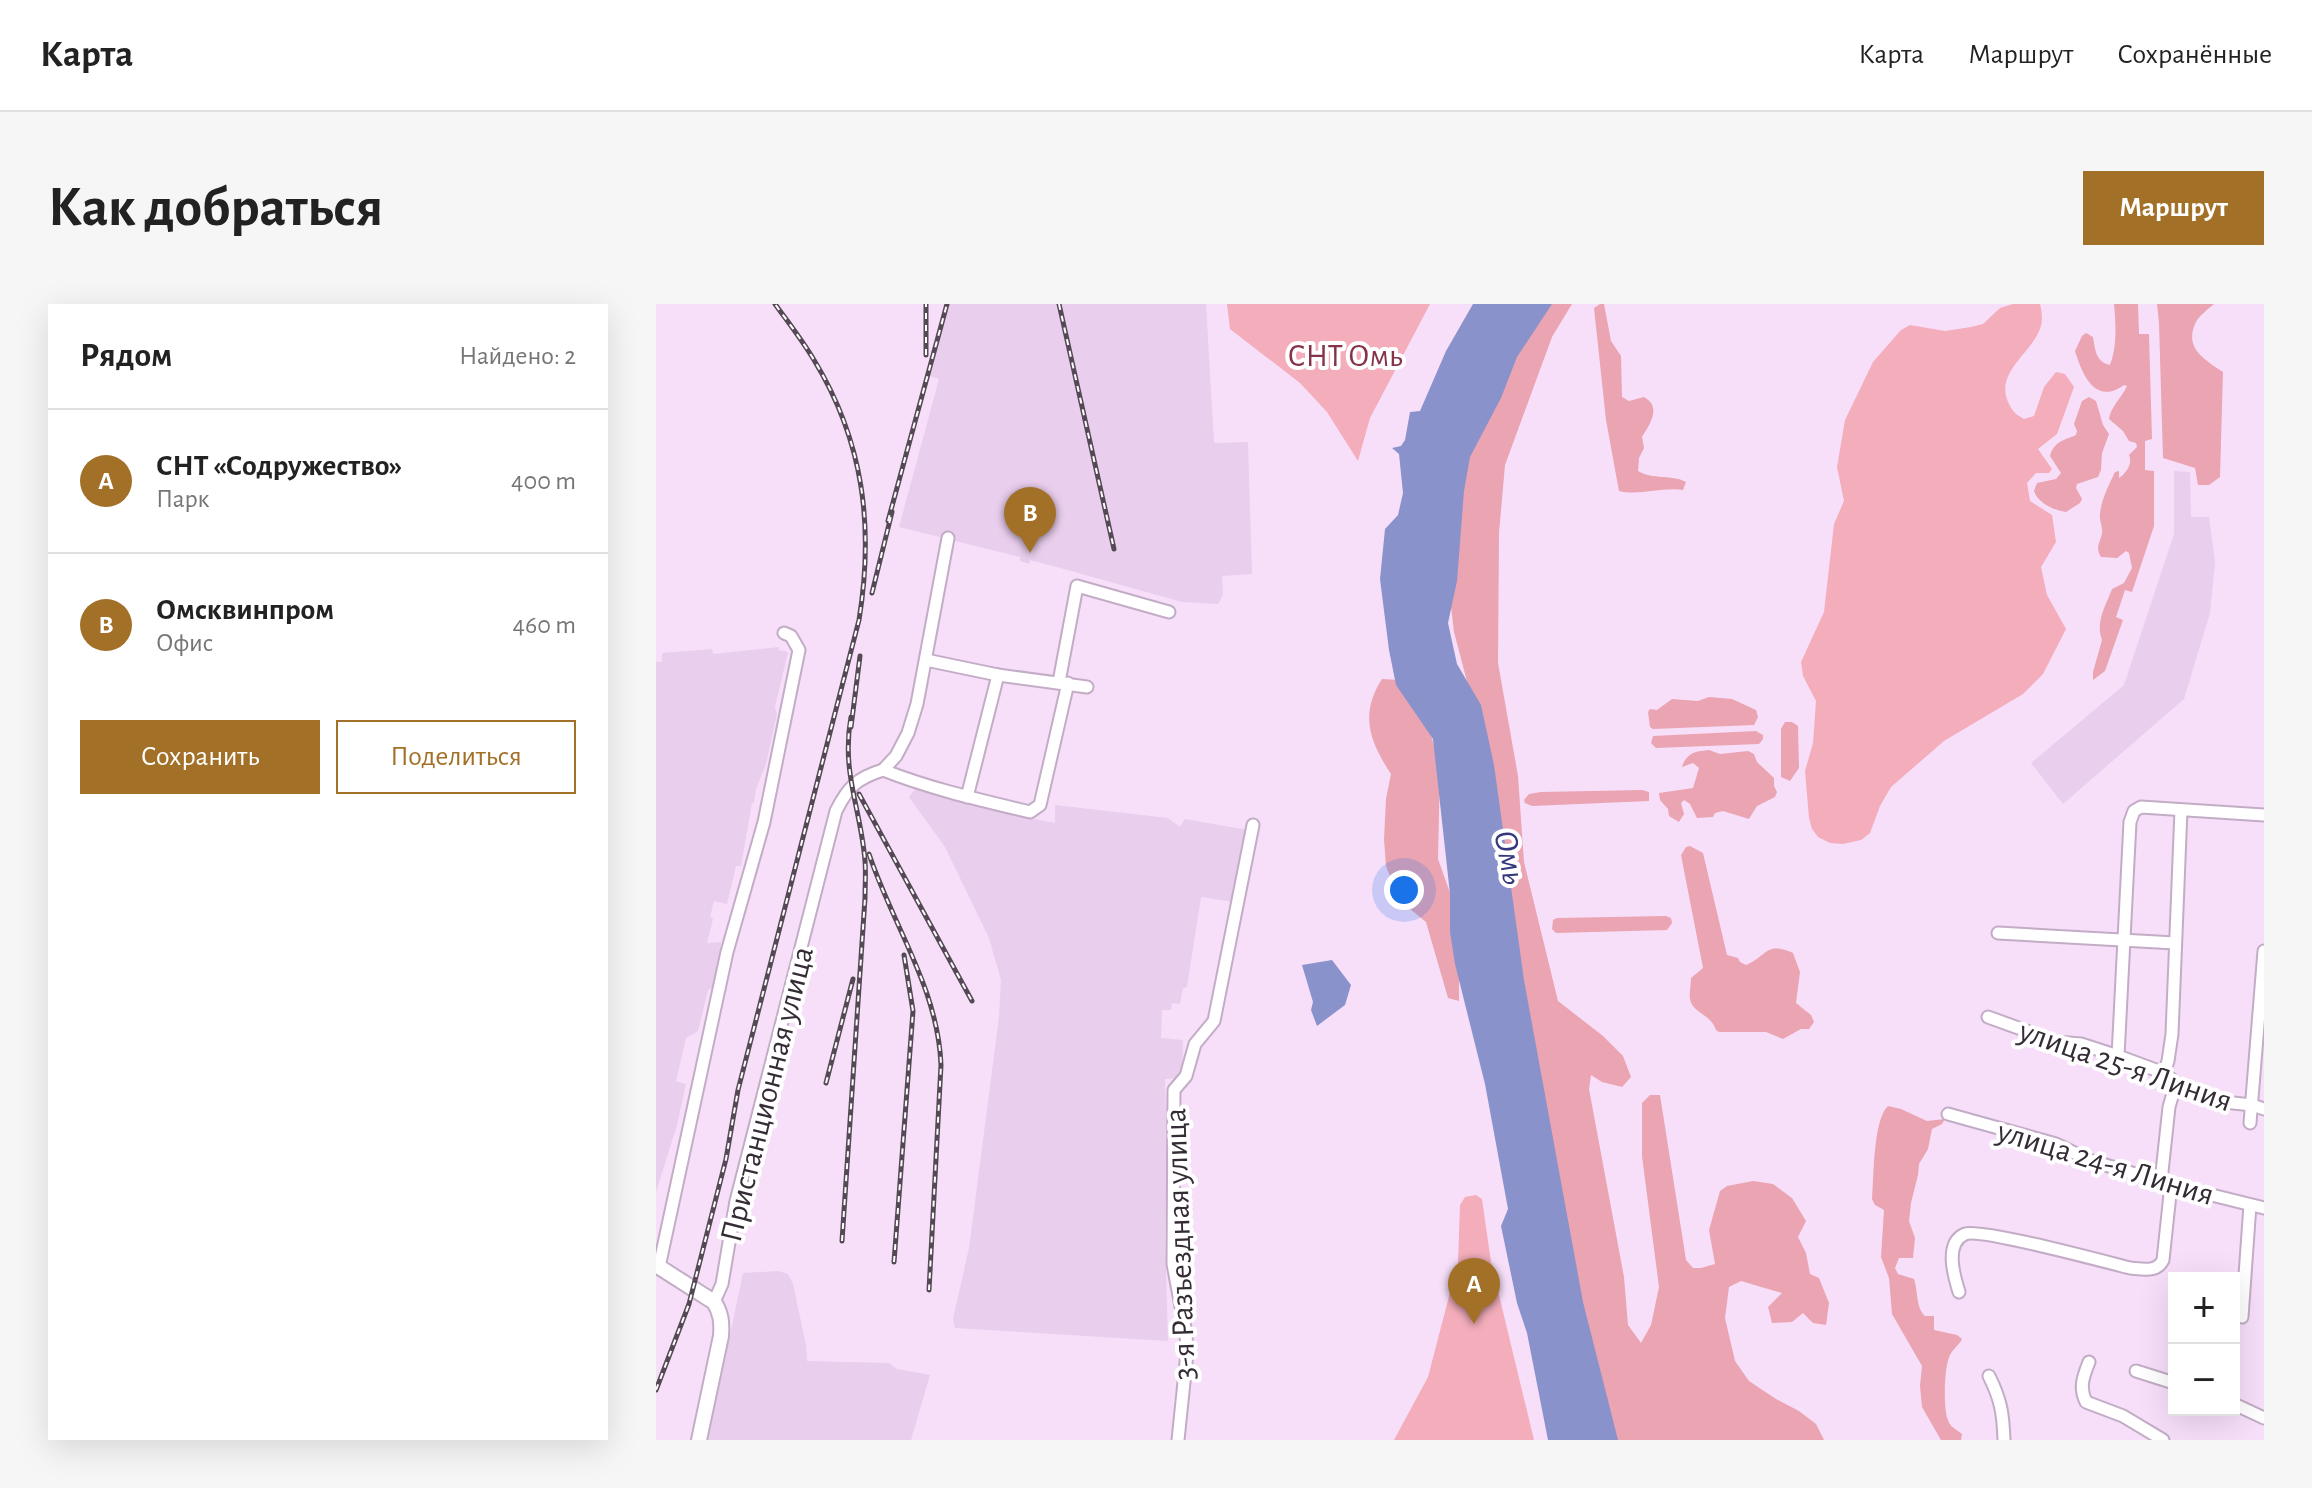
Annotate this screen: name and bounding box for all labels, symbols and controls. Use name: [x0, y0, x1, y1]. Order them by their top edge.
text: Карта: [40, 36, 133, 74]
text: Карта: [1858, 41, 1924, 69]
text: Маршрут: [1968, 41, 2073, 69]
text: Сохранённые: [2117, 41, 2272, 69]
button: Маршрут: [2083, 171, 2264, 245]
text: Как добраться: [48, 180, 383, 236]
text: Рядом: [80, 339, 172, 373]
park label: СНТ Омь: [1287, 340, 1403, 372]
text: Найдено: 2: [459, 343, 576, 369]
text: СНТ «Содружество»: [156, 451, 402, 481]
text: A: [98, 468, 114, 494]
text: 400 m: [511, 468, 576, 494]
text: Парк: [156, 486, 209, 512]
pin: B: [1004, 487, 1056, 553]
text: Омсквинпром: [156, 595, 334, 625]
text: B: [98, 612, 114, 638]
text: 460 m: [512, 612, 576, 638]
text: Офис: [156, 630, 213, 656]
button: Сохранить: [80, 720, 320, 794]
button: Поделиться: [336, 720, 576, 794]
water label: Омь: [1487, 827, 1531, 887]
your location: [1384, 870, 1424, 910]
street label: Пристанционная улица: [715, 943, 819, 1245]
street label: улица 25-я Линия: [2014, 1014, 2236, 1117]
street label: 3-я Разъездная улица: [1159, 1107, 1201, 1381]
street label: улица 24-я Линия: [1993, 1114, 2218, 1211]
pin: A: [1448, 1258, 1500, 1324]
map controls: [2168, 1272, 2240, 1416]
button: +: [2168, 1272, 2240, 1344]
button: −: [2168, 1344, 2240, 1416]

